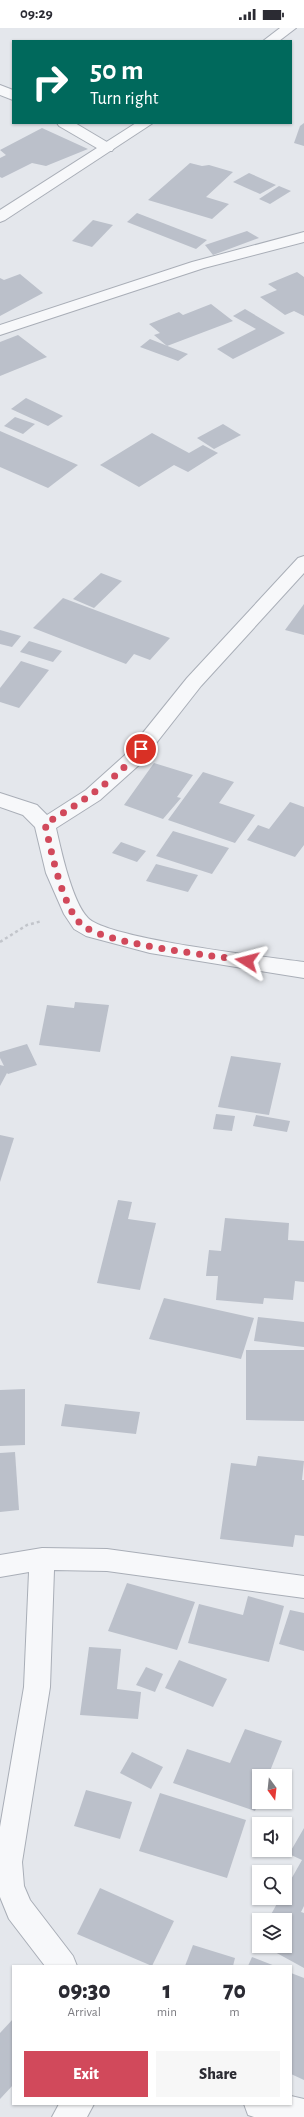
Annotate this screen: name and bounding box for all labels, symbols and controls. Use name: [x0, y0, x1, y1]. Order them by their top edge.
text: 09:29: [20, 6, 53, 21]
icon: right: [24, 56, 76, 108]
text: 50 m: [90, 57, 144, 85]
text: Turn right: [90, 90, 159, 108]
pin: [124, 732, 158, 766]
icon: arrive: [130, 738, 152, 760]
position arrow: [226, 940, 268, 982]
north arrow: [252, 1769, 292, 1809]
map controls: [252, 1769, 292, 1953]
button: sound: [252, 1817, 292, 1857]
button: search: [252, 1865, 292, 1905]
button: layers: [252, 1913, 292, 1953]
text: 09:30: [58, 1979, 111, 2003]
text: 1: [162, 1979, 171, 2003]
text: 70: [223, 1979, 246, 2003]
text: Arrival: [68, 2006, 101, 2019]
text: min: [157, 2006, 177, 2019]
text: m: [229, 2006, 240, 2019]
button: Exit: [24, 2051, 148, 2097]
button: Share: [156, 2051, 280, 2097]

